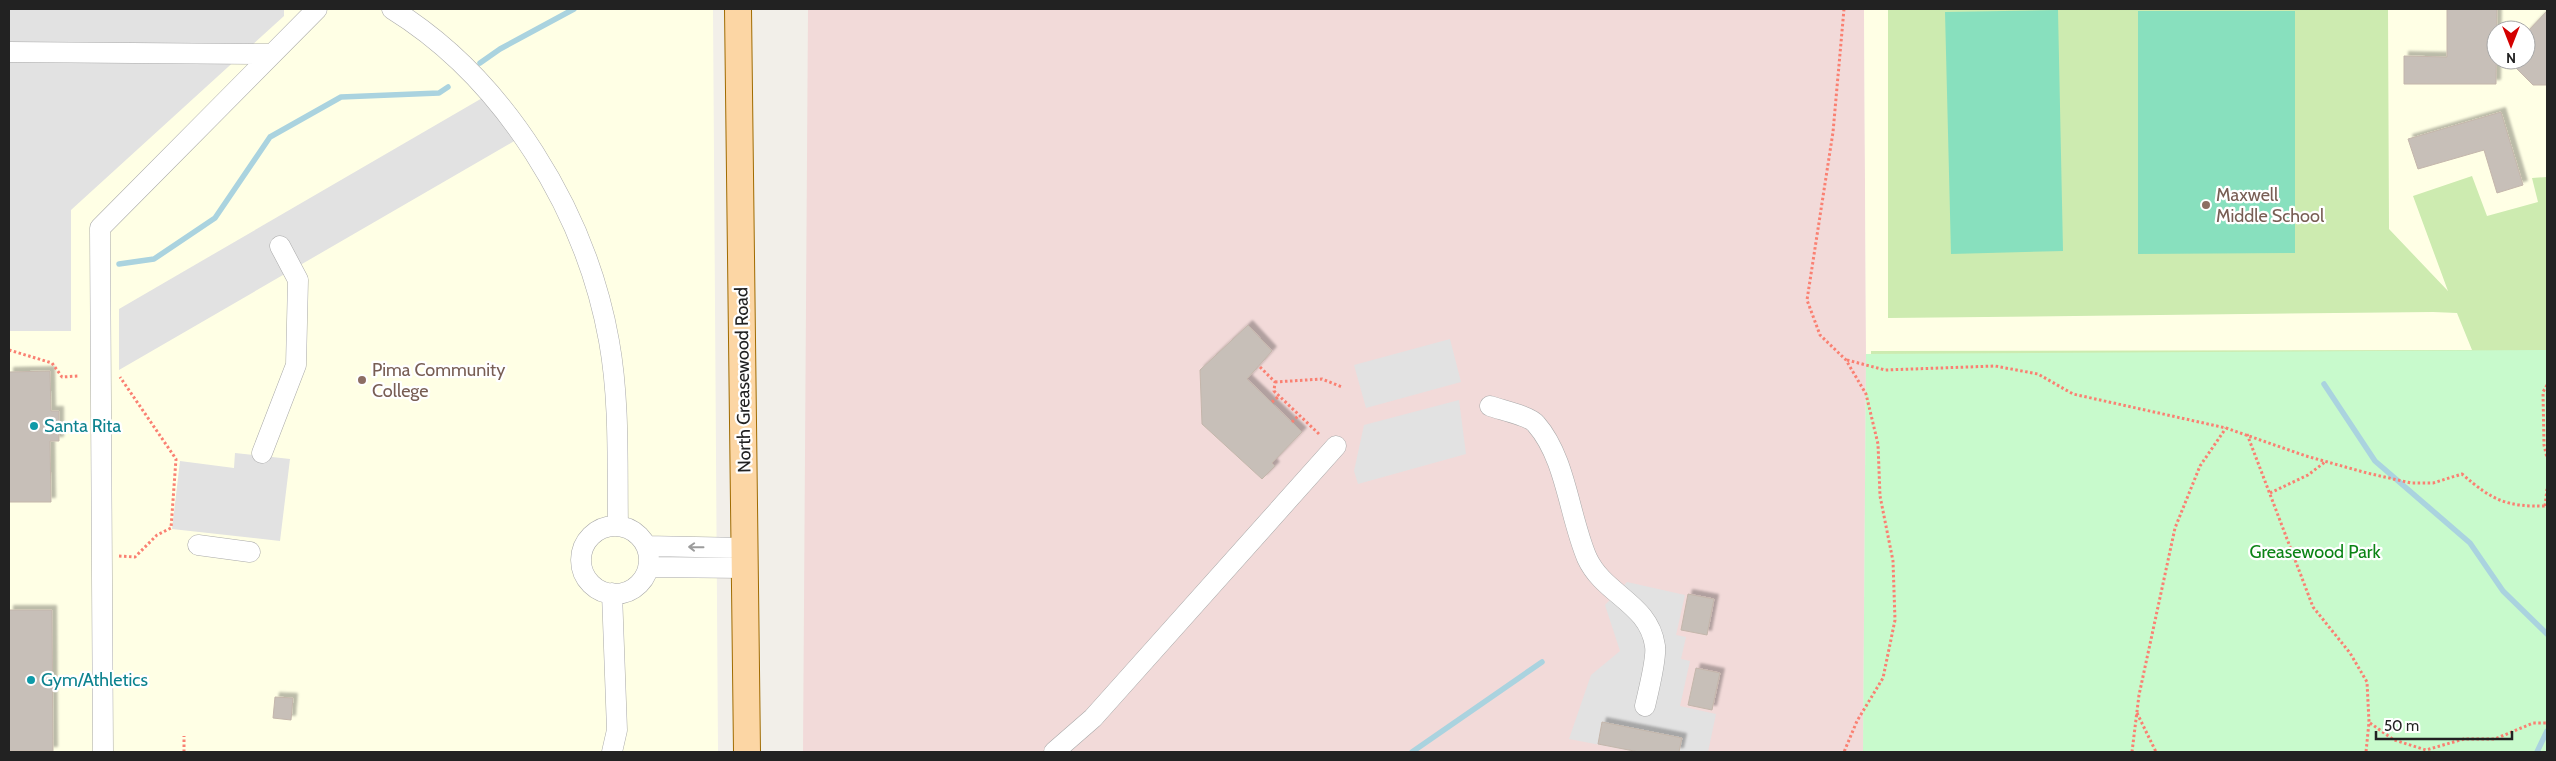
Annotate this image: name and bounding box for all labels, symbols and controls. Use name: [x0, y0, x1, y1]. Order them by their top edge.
north arrow: [2486, 20, 2536, 70]
text: N: [2506, 49, 2516, 67]
place label: Maxwell Middle School: [2216, 184, 2325, 227]
marker: Maxwell Middle School: [2200, 199, 2212, 211]
street label: North Greasewood Road: [730, 287, 756, 473]
place label: Pima Community College: [372, 359, 505, 402]
marker: Pima Community College: [356, 374, 368, 386]
place label: Santa Rita: [44, 415, 121, 437]
marker: Santa Rita: [28, 420, 40, 432]
park label: Greasewood Park: [2249, 541, 2382, 563]
one-way arrow: [689, 542, 705, 552]
place label: Gym/Athletics: [41, 669, 148, 691]
marker: Gym/Athletics: [25, 674, 37, 686]
scale bar: [2376, 708, 2512, 740]
text: 50 m: [2384, 717, 2419, 735]

